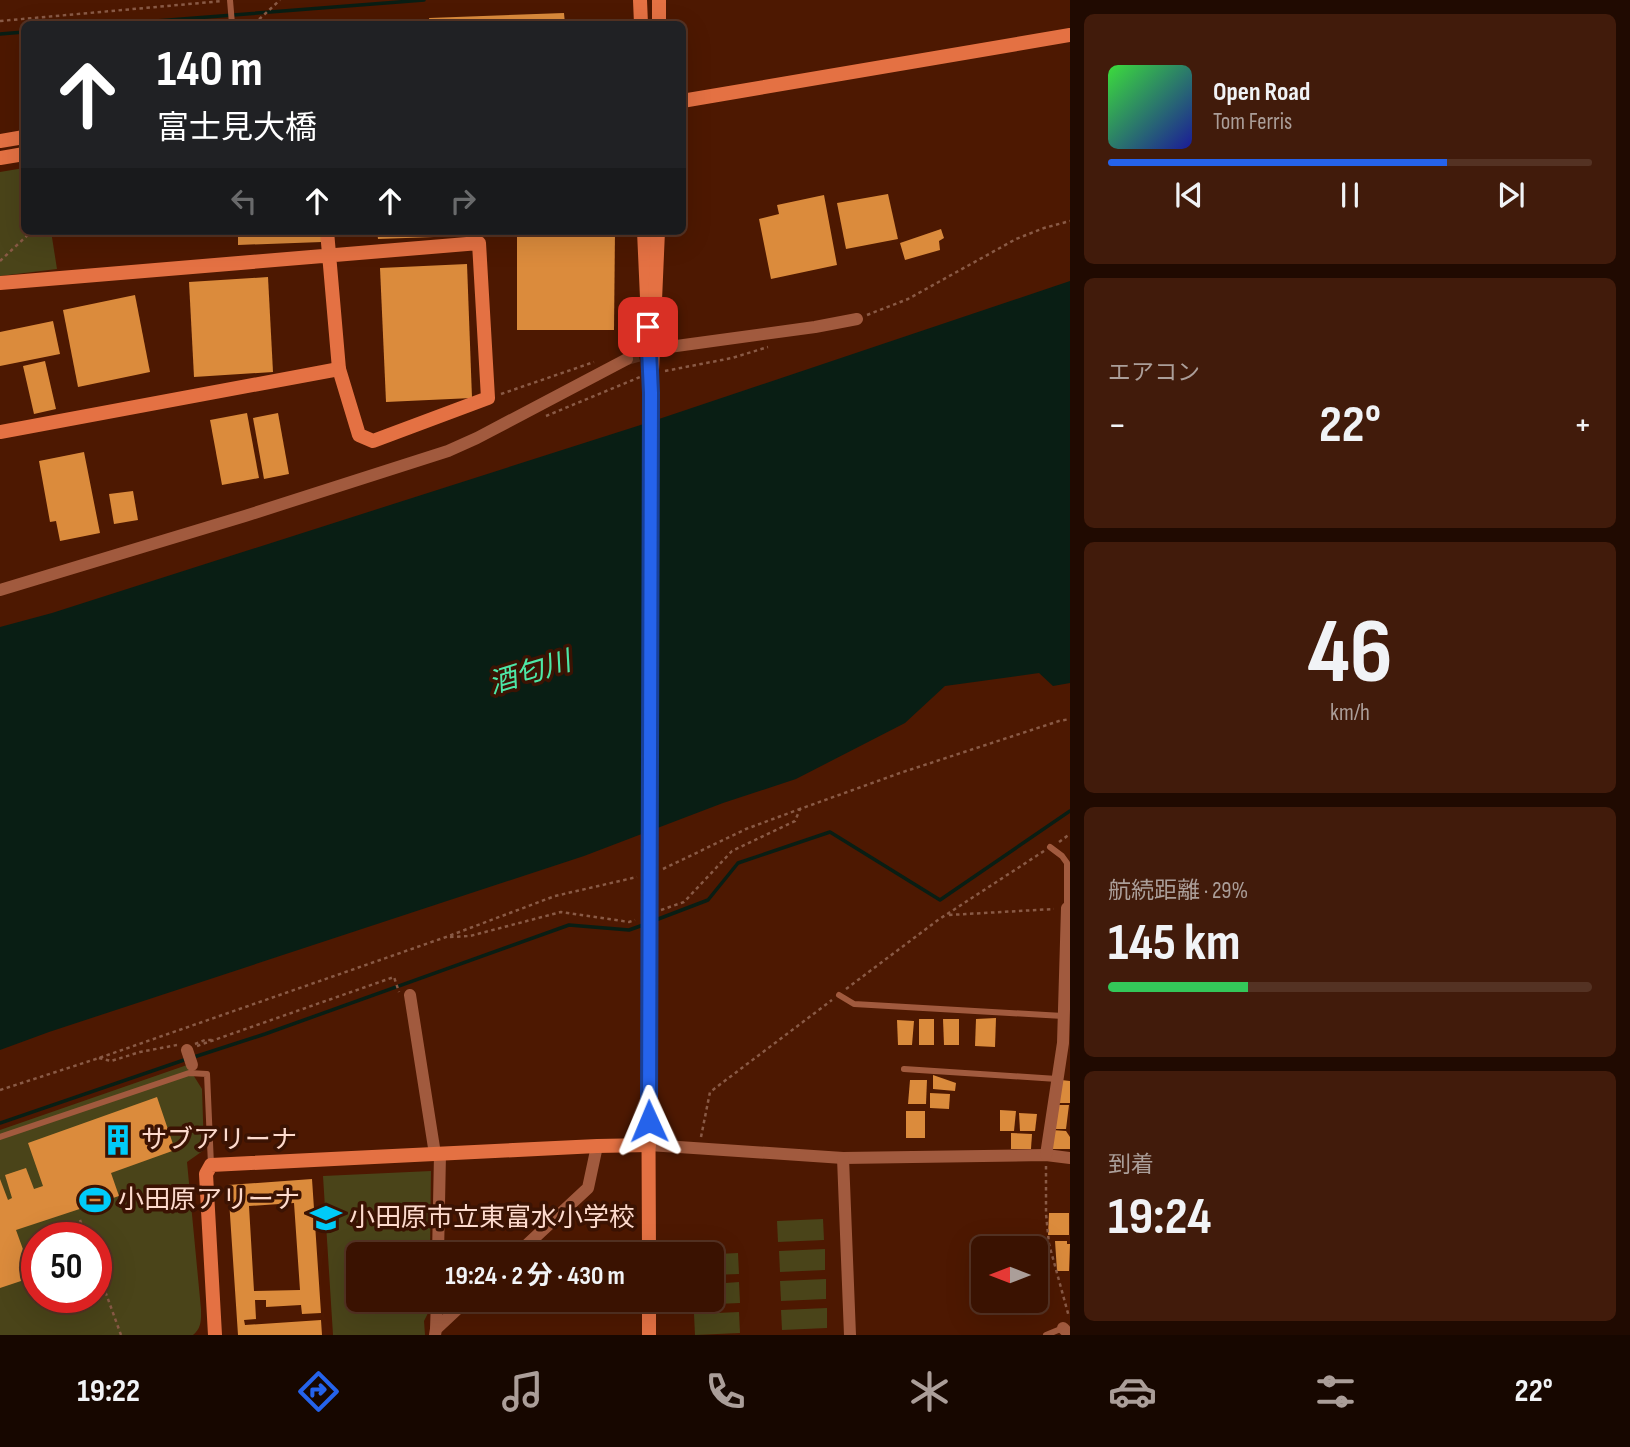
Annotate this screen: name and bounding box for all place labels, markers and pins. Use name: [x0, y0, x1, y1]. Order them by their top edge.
pin: [618, 297, 678, 357]
building icon: サブアリーナ: [101, 1123, 135, 1157]
place label: サブアリーナ: [141, 1125, 297, 1156]
sports icon: 小田原アリーナ: [78, 1183, 112, 1217]
place label: 小田原アリーナ: [118, 1185, 300, 1216]
school or university icon: 小田原市立東富水小学校: [309, 1201, 343, 1235]
place label: 小田原市立東富水小学校: [349, 1203, 635, 1234]

